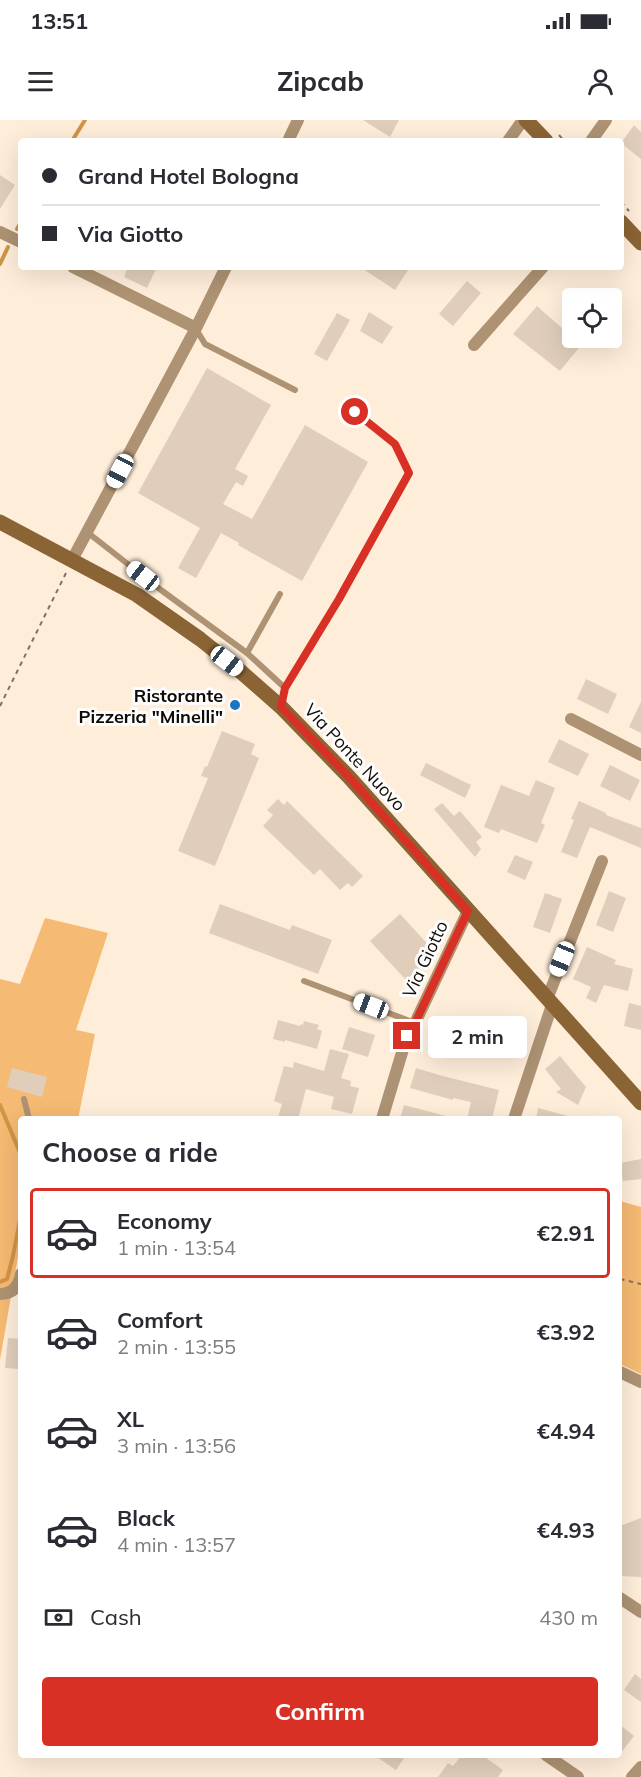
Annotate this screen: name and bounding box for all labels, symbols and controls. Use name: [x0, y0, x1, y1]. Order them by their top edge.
text: 13:51: [30, 7, 88, 35]
text: Zipcab: [277, 64, 364, 98]
icon: menu: [24, 65, 57, 98]
icon: person: [584, 65, 617, 98]
text: Grand Hotel Bologna: [78, 162, 299, 190]
text: Via Giotto: [78, 220, 183, 248]
map controls: [562, 288, 622, 348]
button: locate: [562, 288, 622, 348]
route start: [341, 398, 368, 425]
car: [104, 451, 136, 491]
car: [123, 558, 163, 594]
car: [207, 643, 247, 679]
place label: Ristorante Pizzeria "Minelli": [79, 684, 223, 728]
marker: Ristorante Pizzeria "Minelli": [228, 698, 242, 712]
street label: Via Ponte Nuovo: [299, 698, 411, 816]
street label: Via Giotto: [397, 917, 453, 1001]
car: [547, 939, 577, 979]
car: [351, 991, 391, 1021]
callout: 2 min: [428, 1015, 527, 1057]
route end: [393, 1022, 420, 1049]
text: 2 min: [451, 1024, 504, 1049]
text: Choose a ride: [42, 1135, 218, 1169]
icon: car: [45, 1206, 99, 1260]
text: Economy: [117, 1207, 212, 1235]
text: €2.91: [537, 1219, 595, 1247]
text: 1 min · 13:54: [117, 1235, 236, 1260]
icon: car: [45, 1305, 99, 1359]
text: Comfort: [117, 1306, 203, 1334]
text: €3.92: [537, 1318, 595, 1346]
text: 2 min · 13:55: [117, 1334, 236, 1359]
icon: car: [45, 1404, 99, 1458]
text: XL: [117, 1405, 144, 1433]
text: €4.94: [537, 1417, 595, 1445]
text: 3 min · 13:56: [117, 1433, 236, 1458]
icon: car: [45, 1503, 99, 1557]
text: Black: [117, 1504, 175, 1532]
text: €4.93: [537, 1516, 595, 1544]
text: 4 min · 13:57: [117, 1532, 236, 1557]
icon: cash: [42, 1601, 75, 1634]
text: Cash: [90, 1603, 142, 1631]
text: 430 m: [539, 1605, 598, 1630]
button: Confirm: [42, 1677, 598, 1746]

